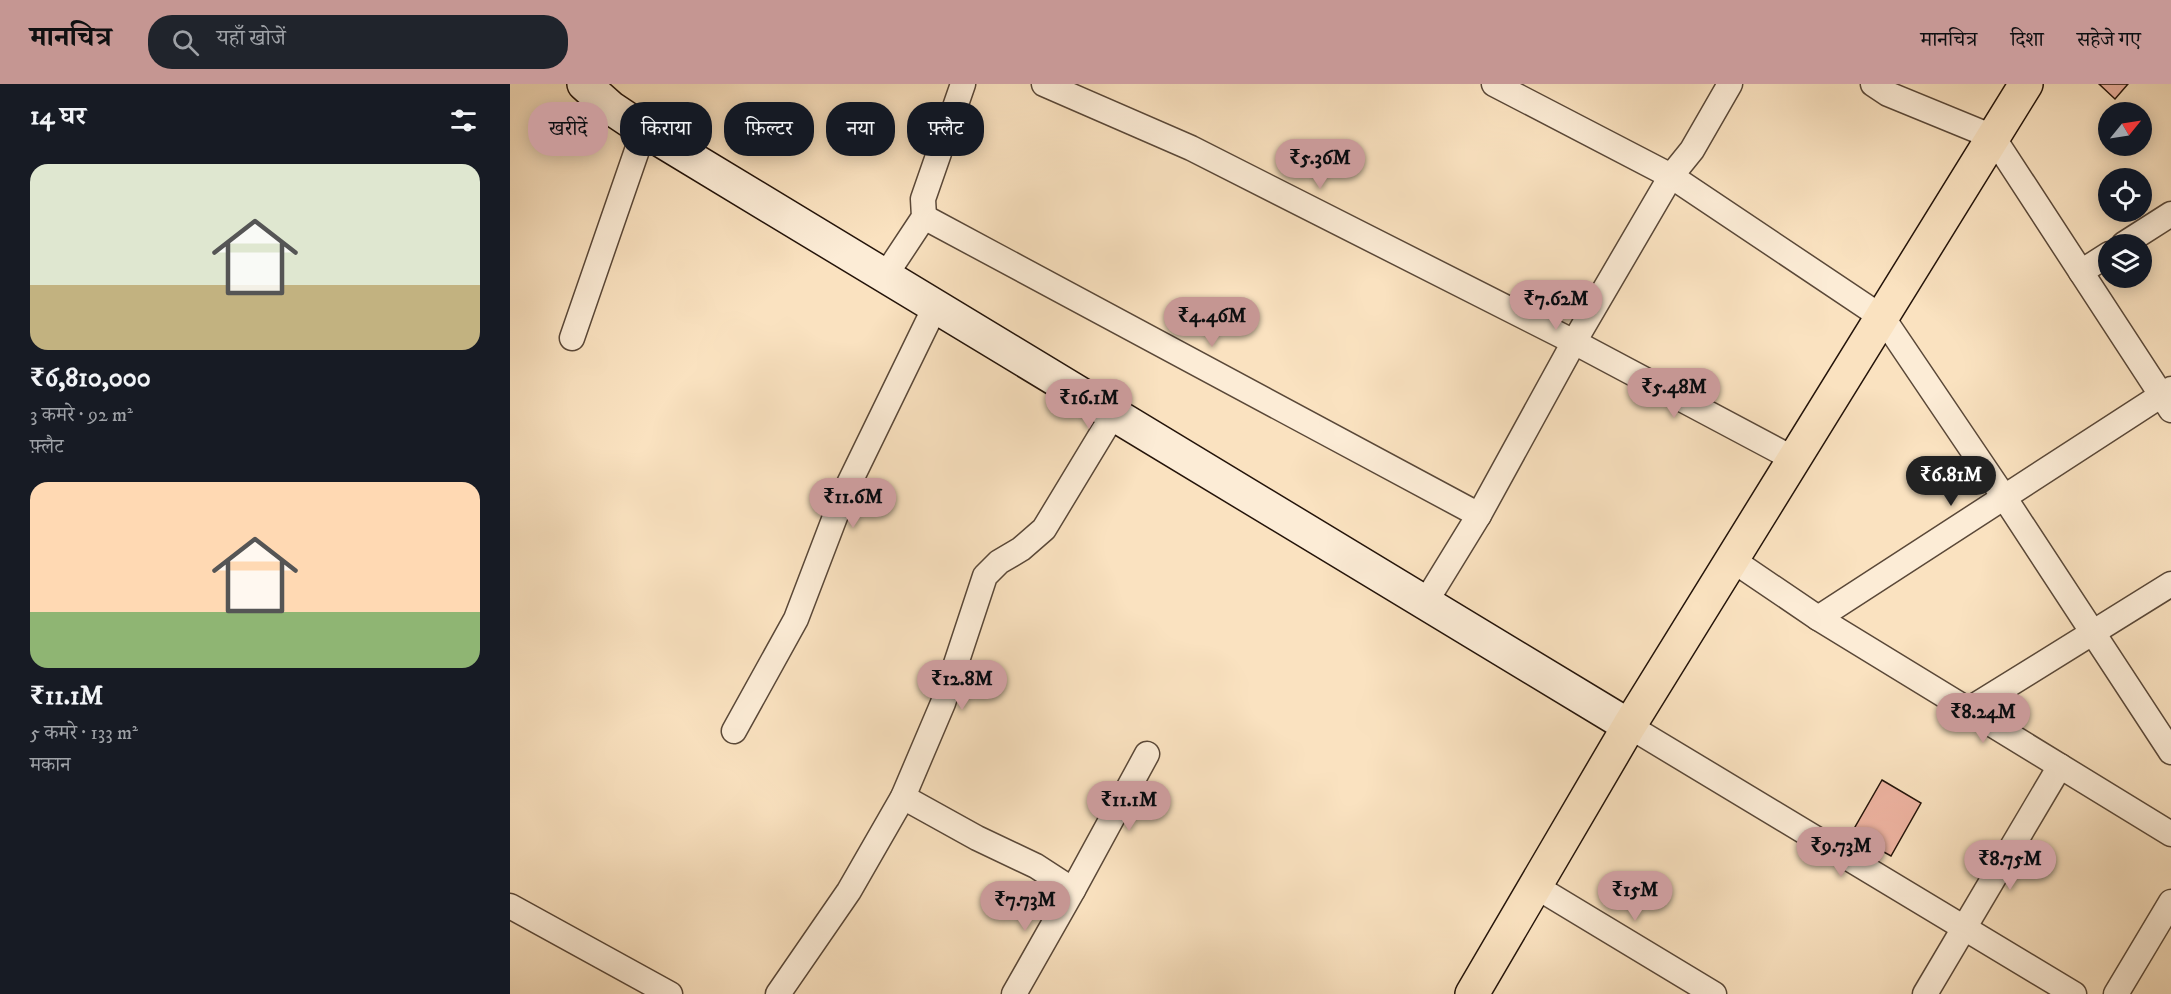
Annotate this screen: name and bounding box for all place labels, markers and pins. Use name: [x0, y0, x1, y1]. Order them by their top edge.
pin: ₹5.36M: [1271, 139, 1369, 190]
pin: ₹7.62M: [1507, 280, 1605, 331]
pin: ₹4.46M: [1163, 297, 1261, 348]
pin: ₹5.48M: [1625, 368, 1723, 419]
pin: ₹16.1M: [1040, 379, 1138, 430]
pin: ₹6.81M: [1902, 456, 2000, 507]
pin: ₹11.6M: [804, 478, 902, 529]
pin: ₹12.8M: [913, 660, 1011, 711]
pin: ₹8.24M: [1934, 693, 2032, 744]
pin: ₹11.1M: [1080, 781, 1178, 832]
pin: ₹9.73M: [1792, 827, 1890, 878]
pin: ₹8.75M: [1961, 840, 2059, 891]
pin: ₹15M: [1599, 871, 1671, 922]
pin: ₹7.73M: [976, 881, 1074, 932]

